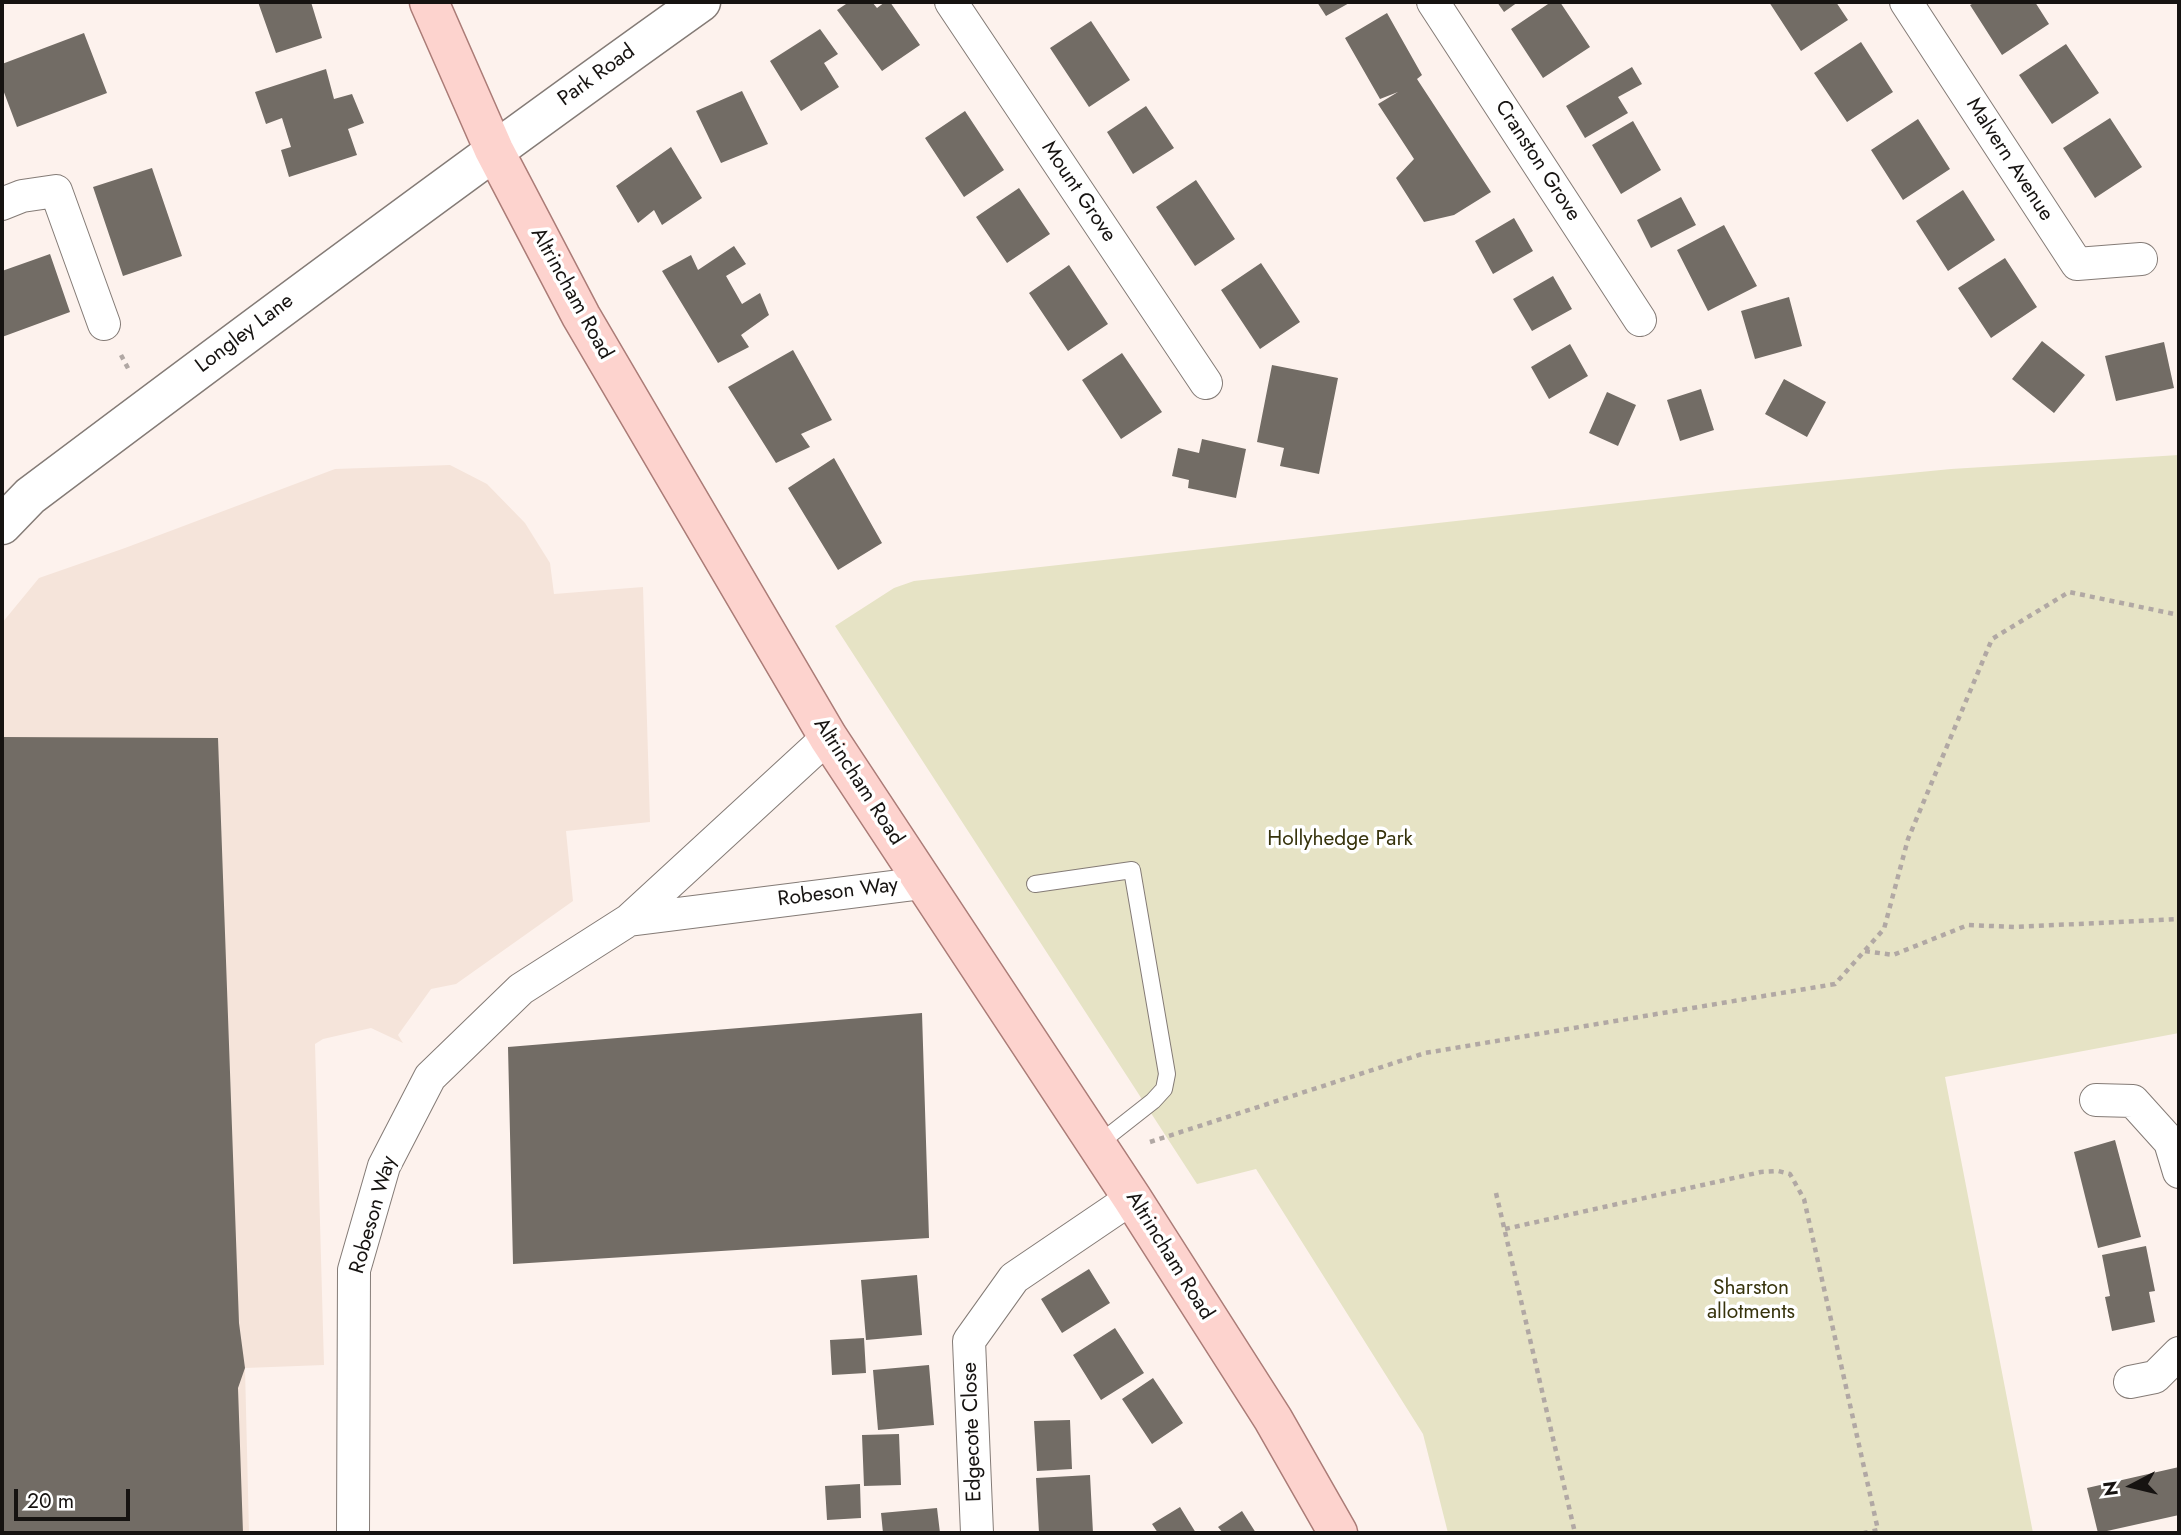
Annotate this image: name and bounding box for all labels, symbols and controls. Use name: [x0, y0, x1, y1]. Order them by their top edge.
street label: Park Road: [554, 40, 640, 112]
street label: Malvern Avenue: [1960, 94, 2058, 226]
street label: Cranston Grove: [1489, 96, 1585, 226]
street label: Mount Grove: [1035, 137, 1121, 247]
street label: Altrincham Road: [524, 224, 618, 364]
street label: Longley Lane: [191, 289, 299, 379]
street label: Altrincham Road: [808, 714, 908, 850]
park label: Hollyhedge Park: [1267, 827, 1413, 853]
street label: Robeson Way: [776, 873, 900, 913]
street label: Robeson Way: [345, 1153, 403, 1277]
street label: Altrincham Road: [1119, 1187, 1219, 1325]
park label: Sharston allotments: [1707, 1276, 1795, 1326]
street label: Edgecote Close: [958, 1362, 988, 1502]
north arrow: [2097, 1451, 2167, 1521]
scale bar: [18, 1476, 133, 1520]
text: N: [2096, 1479, 2125, 1498]
text: 20 m: [27, 1486, 74, 1516]

